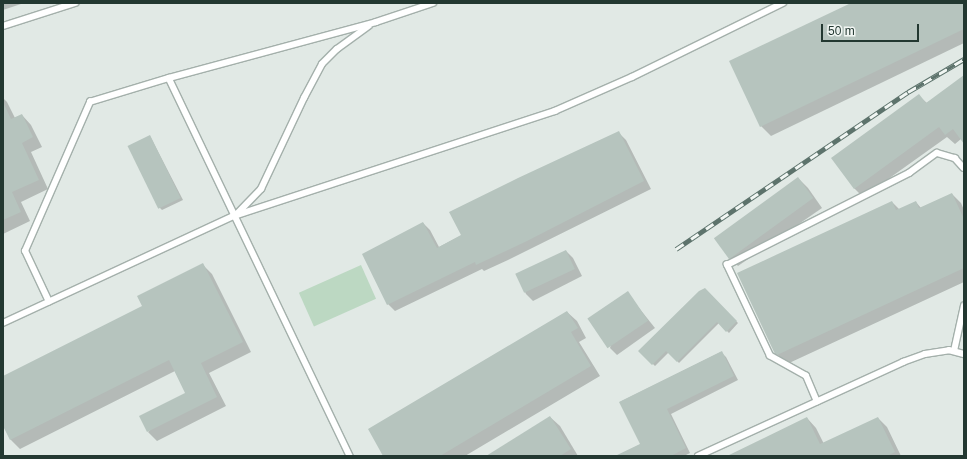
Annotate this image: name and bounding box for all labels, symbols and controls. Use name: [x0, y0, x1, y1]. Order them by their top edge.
scale bar: [823, 16, 921, 42]
text: 50 m: [828, 24, 855, 38]

